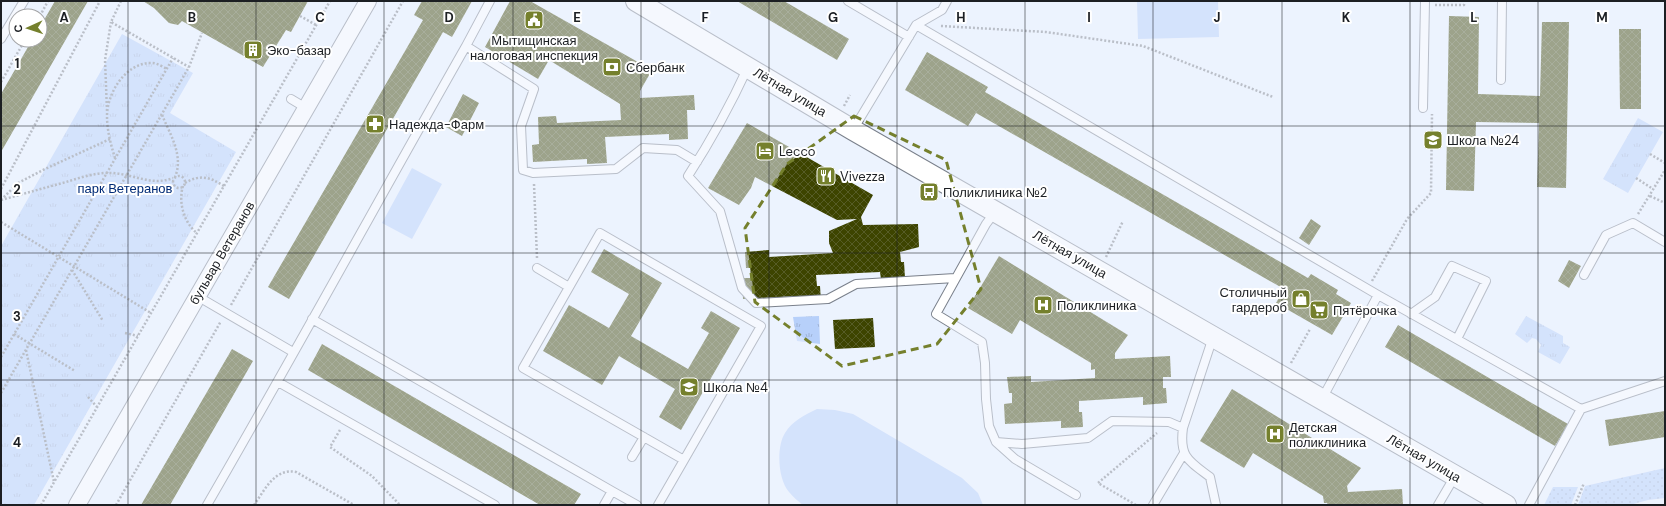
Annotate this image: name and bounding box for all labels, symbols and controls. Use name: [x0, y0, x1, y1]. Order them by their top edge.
north arrow: [8, 8, 48, 48]
text: A: [59, 9, 69, 26]
text: B: [188, 9, 196, 26]
text: C: [315, 9, 325, 26]
text: D: [444, 9, 454, 26]
public building icon: Мытищинская налоговая инспекция: [523, 9, 545, 31]
text: E: [573, 9, 581, 26]
text: F: [701, 9, 709, 26]
text: G: [828, 9, 838, 26]
text: H: [956, 9, 966, 26]
text: I: [1087, 9, 1091, 26]
text: J: [1213, 9, 1221, 26]
text: K: [1342, 9, 1351, 26]
text: L: [1470, 9, 1478, 26]
text: M: [1596, 9, 1608, 26]
text: С: [11, 24, 25, 33]
place label: Мытищинская налоговая инспекция: [470, 32, 598, 64]
building icon: Эко-базар: [242, 39, 264, 61]
place label: Эко-базар: [267, 42, 331, 59]
text: 1: [15, 55, 19, 72]
bank icon: Сбербанк: [601, 56, 623, 78]
place label: Сбербанк: [626, 59, 685, 76]
street label: Лётная улица: [750, 64, 830, 121]
pharmacy icon: Надежда-Фарм: [364, 113, 386, 135]
place label: Надежда-Фарм: [389, 116, 484, 133]
school or university icon: Школа №24: [1422, 129, 1444, 151]
place label: Школа №24: [1447, 132, 1519, 149]
hotel icon: Lecco: [754, 140, 776, 162]
place label: Lecco: [779, 143, 816, 160]
restaurant icon: Vivezza: [815, 165, 837, 187]
place label: Vivezza: [840, 168, 885, 185]
park label: парк Ветеранов: [78, 180, 173, 197]
text: 2: [13, 181, 21, 198]
bus stop icon: Поликлиника №2: [918, 181, 940, 203]
place label: Поликлиника №2: [943, 184, 1047, 201]
street label: бульвар Ветеранов: [185, 198, 259, 308]
street label: Лётная улица: [1030, 226, 1111, 282]
place label: Столичный гардероб: [1219, 284, 1287, 316]
shop icon: Столичный гардероб: [1290, 288, 1312, 310]
hospital icon: Поликлиника: [1032, 294, 1054, 316]
place label: Поликлиника: [1057, 297, 1137, 314]
supermarket icon: Пятёрочка: [1308, 299, 1330, 321]
place label: Пятёрочка: [1333, 302, 1397, 319]
text: 3: [13, 308, 21, 325]
school or university icon: Школа №4: [678, 376, 700, 398]
place label: Школа №4: [703, 379, 768, 396]
place label: Детская поликлиника: [1289, 419, 1367, 451]
hospital icon: Детская поликлиника: [1264, 423, 1286, 445]
street label: Лётная улица: [1384, 430, 1465, 486]
text: 4: [13, 434, 21, 451]

